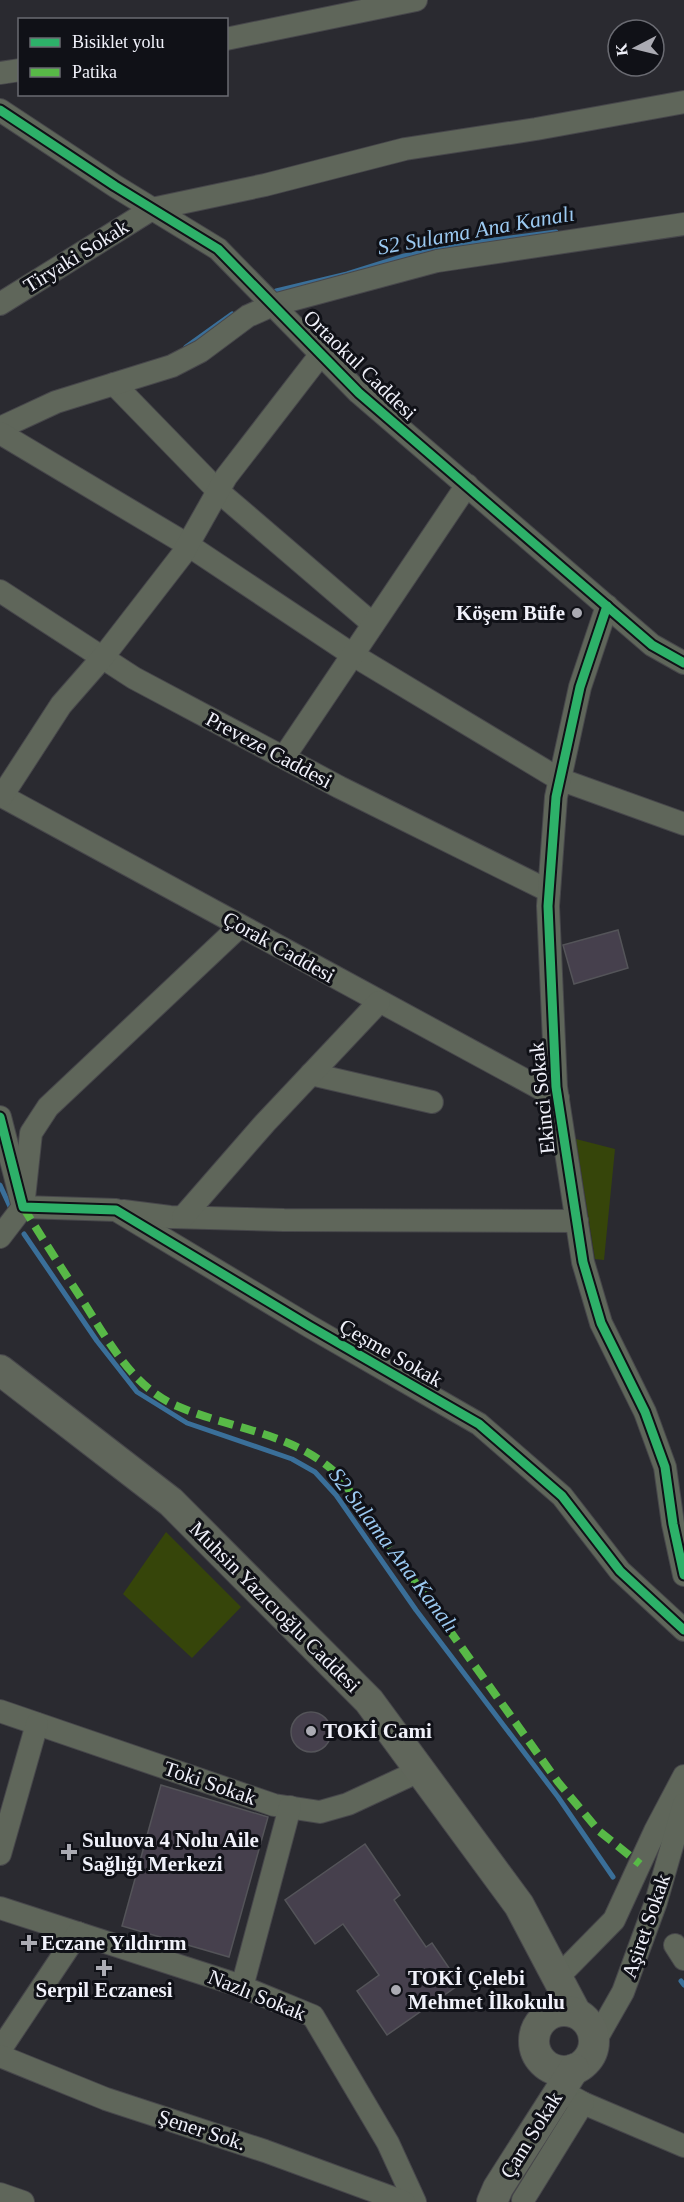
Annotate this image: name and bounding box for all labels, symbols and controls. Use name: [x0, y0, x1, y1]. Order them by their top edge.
legend: [18, 18, 228, 96]
north arrow: [606, 18, 666, 78]
text: Bisiklet yolu: [72, 32, 165, 52]
text: K: [612, 42, 631, 57]
text: Patika: [72, 62, 117, 82]
water label: S2 Sulama Ana Kanalı: [376, 200, 576, 260]
street label: Tiryaki Sokak: [19, 214, 133, 298]
street label: Ortaokul Caddesi: [299, 305, 422, 425]
place label: Köşem Büfe: [456, 601, 565, 625]
marker: Köşem Büfe: [570, 606, 584, 620]
street label: Preveze Caddesi: [202, 707, 336, 793]
street label: Çorak Caddesi: [219, 906, 339, 988]
street label: Ekinci Sokak: [524, 1040, 560, 1155]
street label: Çeşme Sokak: [335, 1314, 447, 1392]
water label: S2 Sulama Ana Kanalı: [324, 1463, 464, 1637]
street label: Muhsin Yazıcıoğlu Caddesi: [185, 1517, 365, 1697]
place label: TOKİ Cami: [323, 1719, 432, 1743]
marker: TOKİ Cami: [304, 1724, 318, 1738]
street label: Toki Sokak: [161, 1756, 260, 1810]
place label: Suluova 4 Nolu Aile Sağlığı Merkezi: [82, 1828, 259, 1876]
marker: Suluova 4 Nolu Aile Sağlığı Merkezi: [60, 1843, 78, 1861]
street label: Aşiret Sokak: [617, 1870, 675, 1981]
place label: Eczane Yıldırım: [41, 1931, 187, 1955]
marker: Eczane Yıldırım: [22, 1936, 36, 1950]
marker: Serpil Eczanesi: [97, 1961, 111, 1975]
street label: Nazlı Sokak: [205, 1965, 310, 2026]
place label: TOKİ Çelebi Mehmet İlkokulu: [408, 1966, 565, 2014]
place label: Serpil Eczanesi: [35, 1978, 173, 2002]
marker: TOKİ Çelebi Mehmet İlkokulu: [389, 1983, 403, 1997]
street label: Çam Sokak: [495, 2087, 567, 2183]
street label: Şener Sok.: [155, 2105, 249, 2155]

